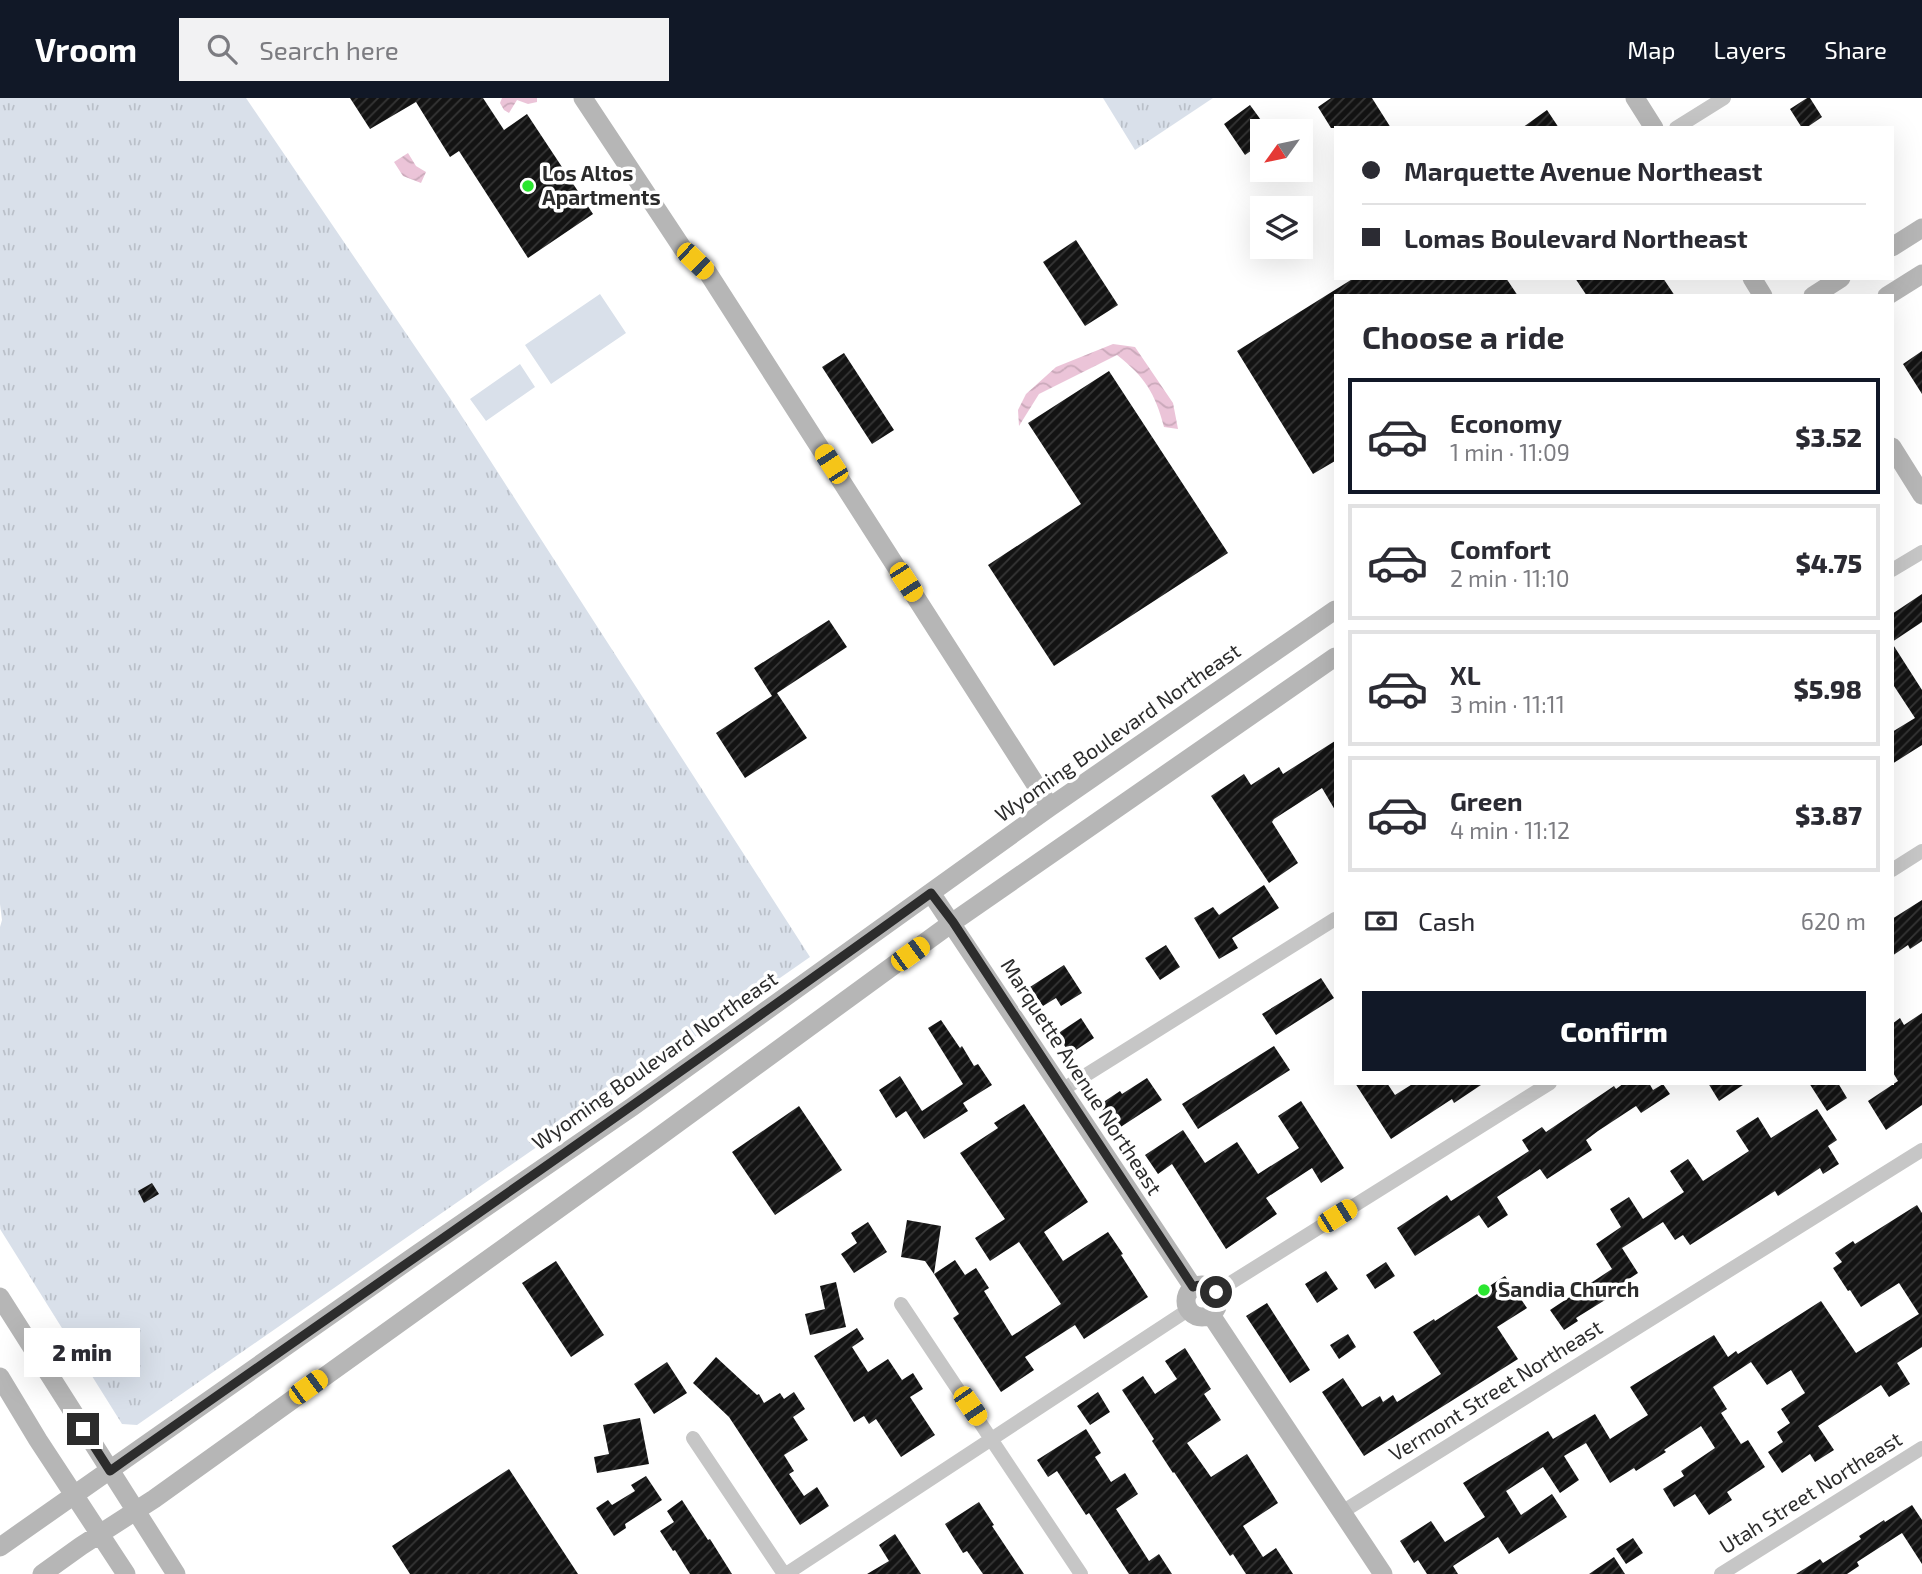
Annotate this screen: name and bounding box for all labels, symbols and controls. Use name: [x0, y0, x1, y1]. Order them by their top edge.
search box: [179, 18, 669, 81]
text: Vroom: [35, 29, 137, 69]
icon: search: [203, 30, 241, 68]
text: Search here: [259, 34, 399, 65]
text: Map: [1627, 35, 1675, 64]
text: Layers: [1713, 35, 1786, 64]
text: Share: [1824, 35, 1887, 64]
north arrow: [1250, 119, 1312, 182]
map controls: [1250, 119, 1313, 259]
text: Marquette Avenue Northeast: [1404, 155, 1762, 186]
place label: Los Altos Apartments: [542, 160, 661, 209]
marker: Los Altos Apartments: [520, 178, 536, 194]
button: layers: [1250, 196, 1313, 259]
text: Lomas Boulevard Northeast: [1404, 222, 1748, 253]
car: [673, 239, 718, 283]
text: Choose a ride: [1362, 317, 1565, 355]
icon: car: [1366, 405, 1429, 468]
text: Economy: [1450, 407, 1562, 438]
text: $3.52: [1795, 421, 1862, 452]
text: 1 min · 11:09: [1450, 438, 1570, 466]
car: [811, 441, 852, 487]
icon: car: [1366, 531, 1429, 594]
text: Comfort: [1450, 533, 1551, 564]
text: $4.75: [1796, 547, 1862, 578]
car: [886, 559, 927, 605]
text: 2 min · 11:10: [1450, 564, 1570, 592]
street label: Wyoming Boulevard Northeast: [990, 637, 1245, 826]
icon: car: [1366, 657, 1429, 720]
text: XL: [1450, 659, 1481, 690]
text: $5.98: [1794, 673, 1862, 704]
text: 3 min · 11:11: [1450, 690, 1565, 718]
icon: car: [1366, 783, 1429, 846]
text: Green: [1450, 785, 1523, 816]
text: $3.87: [1795, 799, 1862, 830]
text: 4 min · 11:12: [1450, 816, 1570, 844]
icon: cash: [1362, 902, 1400, 940]
text: Cash: [1418, 905, 1475, 936]
text: 620 m: [1801, 907, 1866, 935]
car: [887, 933, 934, 975]
street label: Marquette Avenue Northeast: [996, 953, 1168, 1199]
street label: Wyoming Boulevard Northeast: [527, 965, 782, 1154]
button: Confirm: [1362, 991, 1866, 1071]
car: [1314, 1196, 1361, 1236]
route start: [1200, 1276, 1232, 1308]
place label: Sandia Church: [1498, 1276, 1639, 1301]
marker: Sandia Church: [1476, 1282, 1492, 1298]
street label: Vermont Street Northeast: [1384, 1314, 1606, 1466]
callout: 2 min: [25, 1328, 141, 1376]
text: 2 min: [52, 1338, 112, 1366]
car: [285, 1366, 332, 1408]
car: [950, 1383, 991, 1429]
route end: [67, 1413, 99, 1445]
street label: Utah Street Northeast: [1714, 1425, 1906, 1558]

